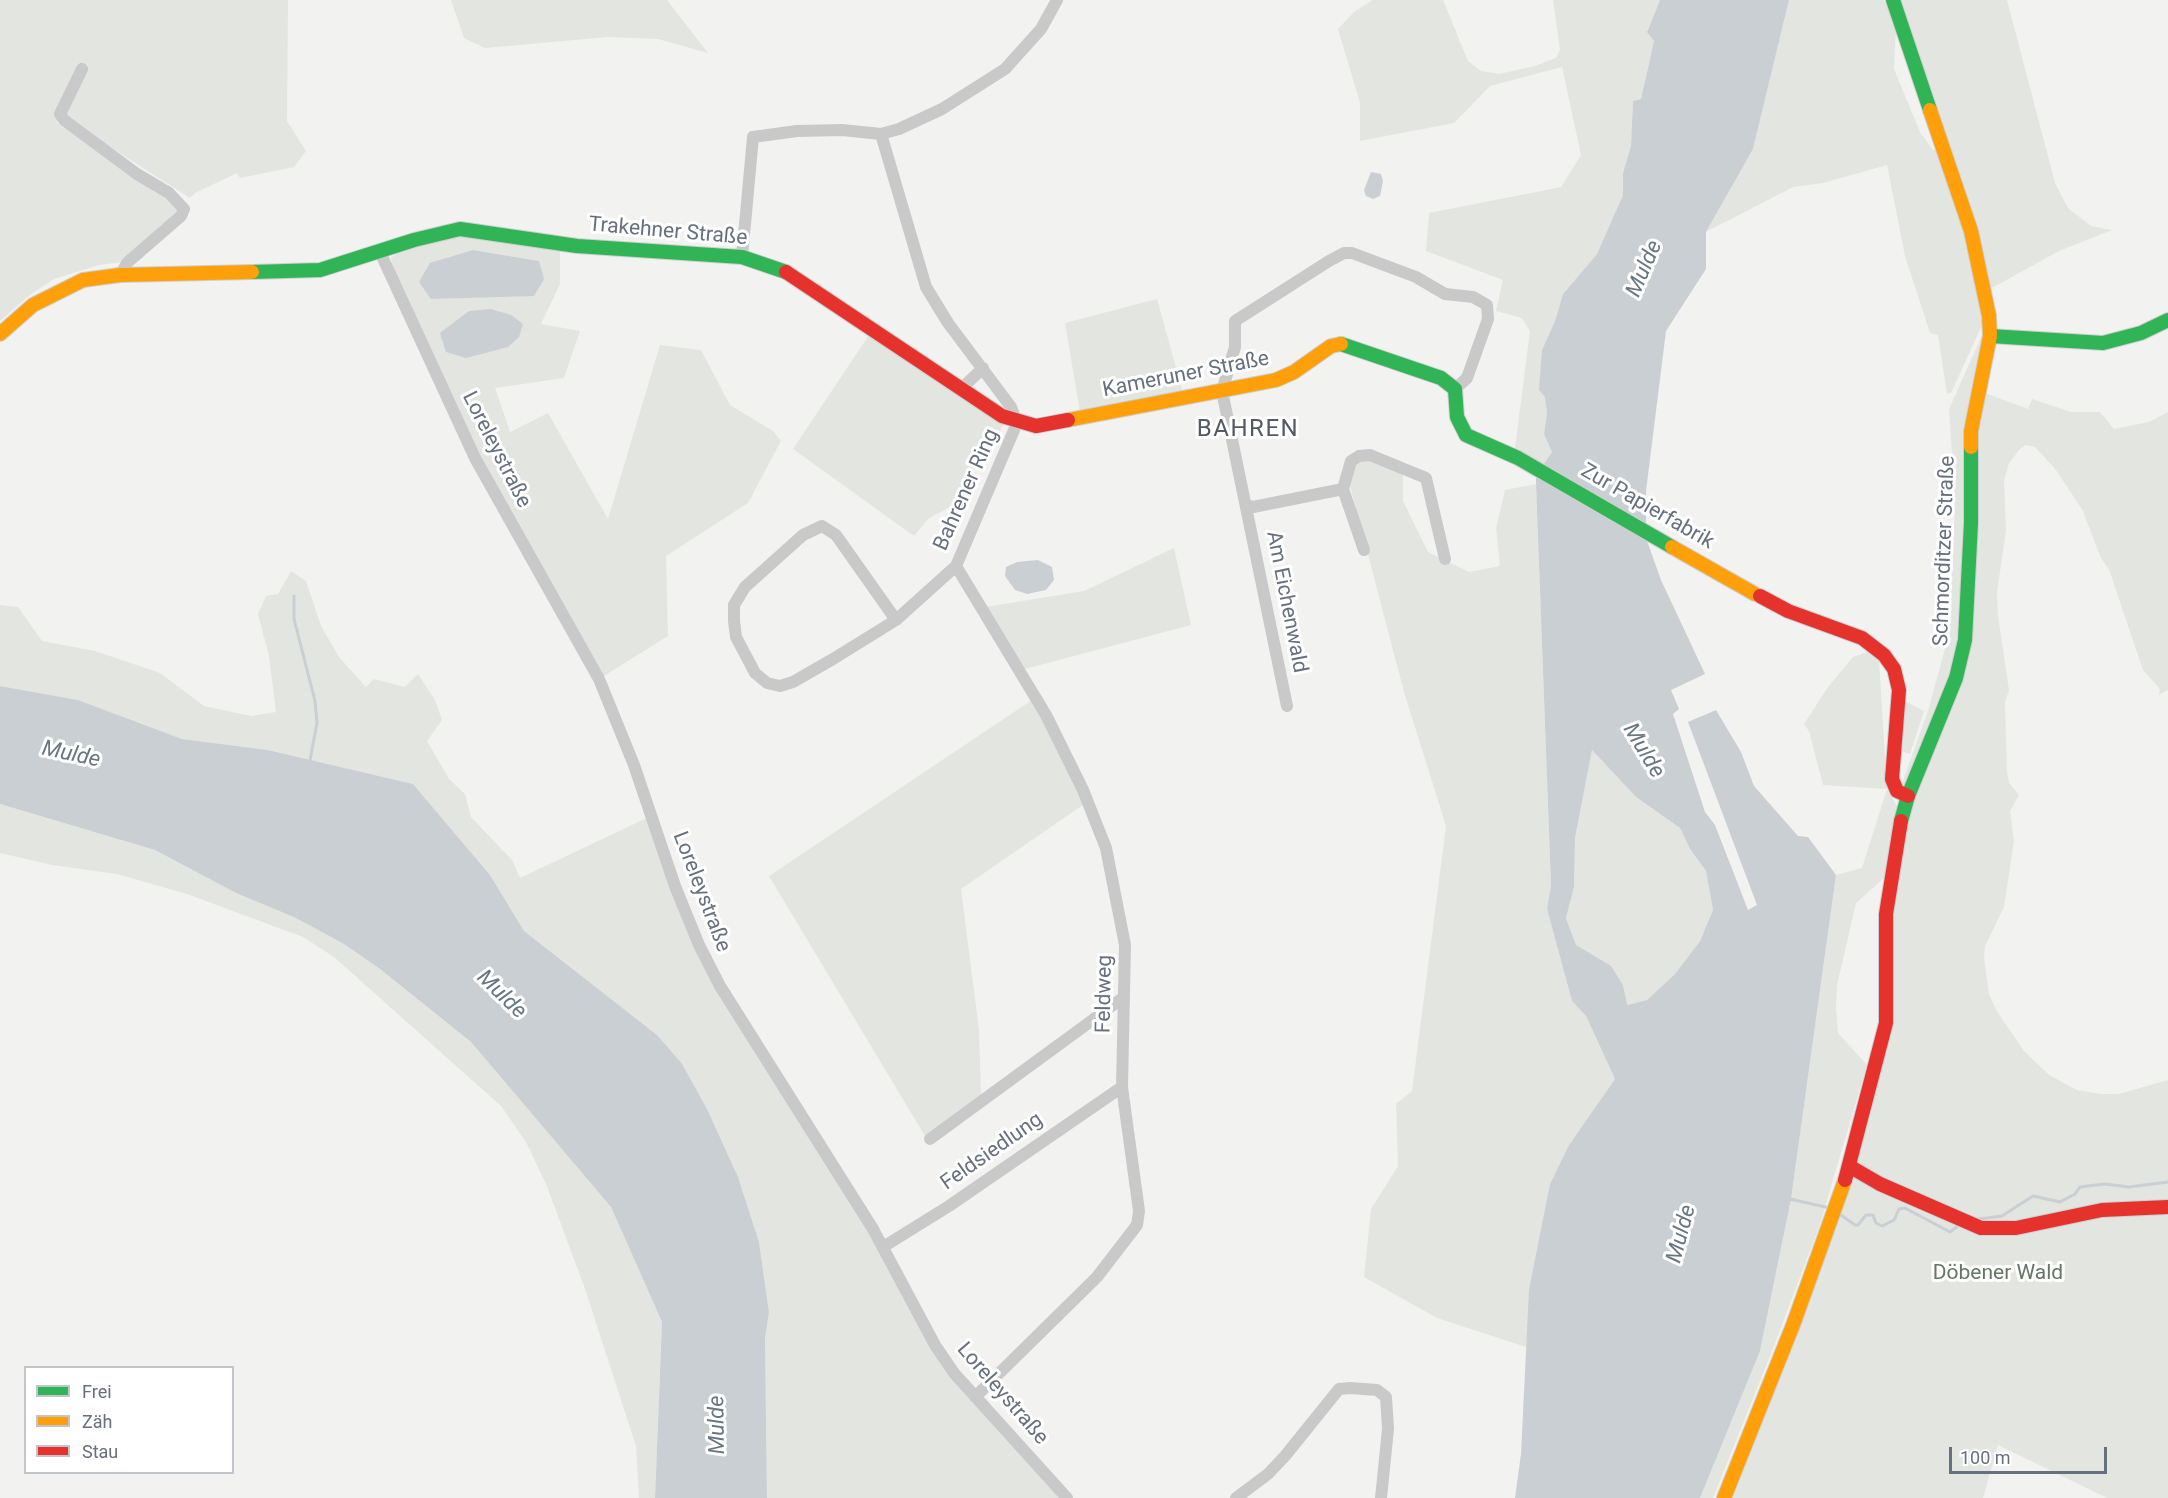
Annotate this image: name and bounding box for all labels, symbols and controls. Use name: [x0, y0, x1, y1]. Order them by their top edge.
street label: Trakehner Straße: [588, 213, 748, 251]
water label: Mulde: [1621, 237, 1669, 301]
street label: Kameruner Straße: [1101, 347, 1271, 403]
street label: Loreleystraße: [456, 388, 536, 512]
district label: BAHREN: [1197, 416, 1299, 444]
street label: Bahrener Ring: [929, 425, 1005, 555]
street label: Schmorditzer Straße: [1929, 455, 1961, 647]
street label: Zur Papierfabrik: [1576, 459, 1718, 555]
street label: Am Eichenwald: [1260, 529, 1312, 675]
water label: Mulde: [1617, 719, 1669, 783]
water label: Mulde: [39, 736, 103, 774]
street label: Loreleystraße: [667, 828, 735, 956]
street label: Feldweg: [1092, 955, 1118, 1033]
water label: Mulde: [471, 965, 531, 1025]
street label: Feldsiedlung: [936, 1108, 1048, 1196]
water label: Mulde: [1662, 1202, 1702, 1266]
park label: Döbener Wald: [1933, 1261, 2063, 1287]
street label: Loreleystraße: [951, 1338, 1053, 1450]
legend: [24, 1366, 234, 1474]
text: Frei: [82, 1381, 112, 1402]
water label: Mulde: [704, 1395, 732, 1455]
text: Zäh: [82, 1411, 113, 1432]
scale bar: [1952, 1435, 2110, 1473]
text: Stau: [82, 1441, 118, 1462]
text: 100 m: [1960, 1447, 2011, 1468]

